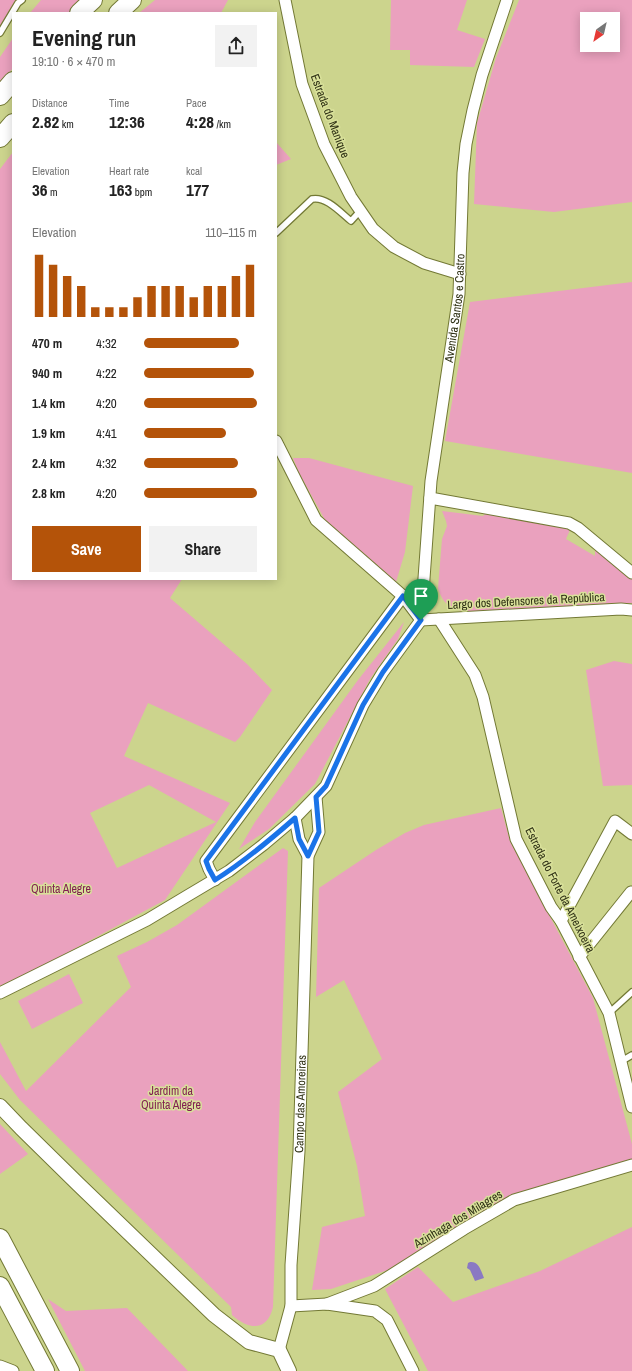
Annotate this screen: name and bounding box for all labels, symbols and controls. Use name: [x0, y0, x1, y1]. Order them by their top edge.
north arrow: [580, 12, 620, 52]
map controls: [580, 12, 620, 52]
text: Evening run: [32, 23, 136, 53]
button: share: [215, 25, 257, 67]
text: 19:10 · 6 × 470 m: [32, 53, 115, 70]
street label: Estrada do Manique: [307, 72, 353, 160]
text: Distance: [32, 96, 68, 110]
text: Time: [109, 96, 129, 110]
text: Pace: [186, 96, 207, 110]
text: 2.82: [32, 110, 59, 133]
text: 12:36: [109, 110, 145, 133]
text: 4:28: [186, 110, 214, 133]
text: km: [59, 117, 74, 131]
text: /km: [214, 117, 231, 131]
text: Elevation: [32, 164, 70, 178]
text: Heart rate: [109, 164, 149, 178]
text: kcal: [186, 164, 202, 178]
text: 36: [32, 178, 48, 201]
text: 163: [109, 178, 132, 201]
text: 177: [186, 178, 209, 201]
text: m: [48, 185, 58, 199]
text: bpm: [132, 185, 152, 199]
text: Elevation: [32, 224, 76, 241]
text: 110–115 m: [205, 224, 257, 241]
street label: Avenida Santos e Castro: [441, 253, 468, 365]
text: 470 m: [32, 335, 62, 352]
text: 4:32: [96, 335, 117, 352]
text: 940 m: [32, 365, 62, 382]
text: 4:22: [96, 365, 117, 382]
text: 1.4 km: [32, 395, 65, 412]
text: 4:20: [96, 395, 117, 412]
text: 1.9 km: [32, 425, 65, 442]
text: 4:41: [96, 425, 117, 442]
text: 2.4 km: [32, 455, 65, 472]
text: 4:32: [96, 455, 117, 472]
text: 2.8 km: [32, 485, 65, 502]
text: 4:20: [96, 485, 117, 502]
button: Save: [32, 526, 141, 572]
button: Share: [149, 526, 257, 572]
pin: [404, 579, 438, 620]
icon: arrive: [410, 585, 432, 607]
street label: Largo dos Defensores da República: [447, 589, 606, 613]
street label: Estrada do Forte da Ameixoeira: [521, 824, 599, 956]
park label: Quinta Alegre: [31, 881, 91, 897]
street label: Campo das Amoreiras: [291, 1055, 310, 1153]
park label: Jardim da Quinta Alegre: [141, 1083, 201, 1113]
street label: Azinhaga dos Milagres: [410, 1186, 505, 1252]

